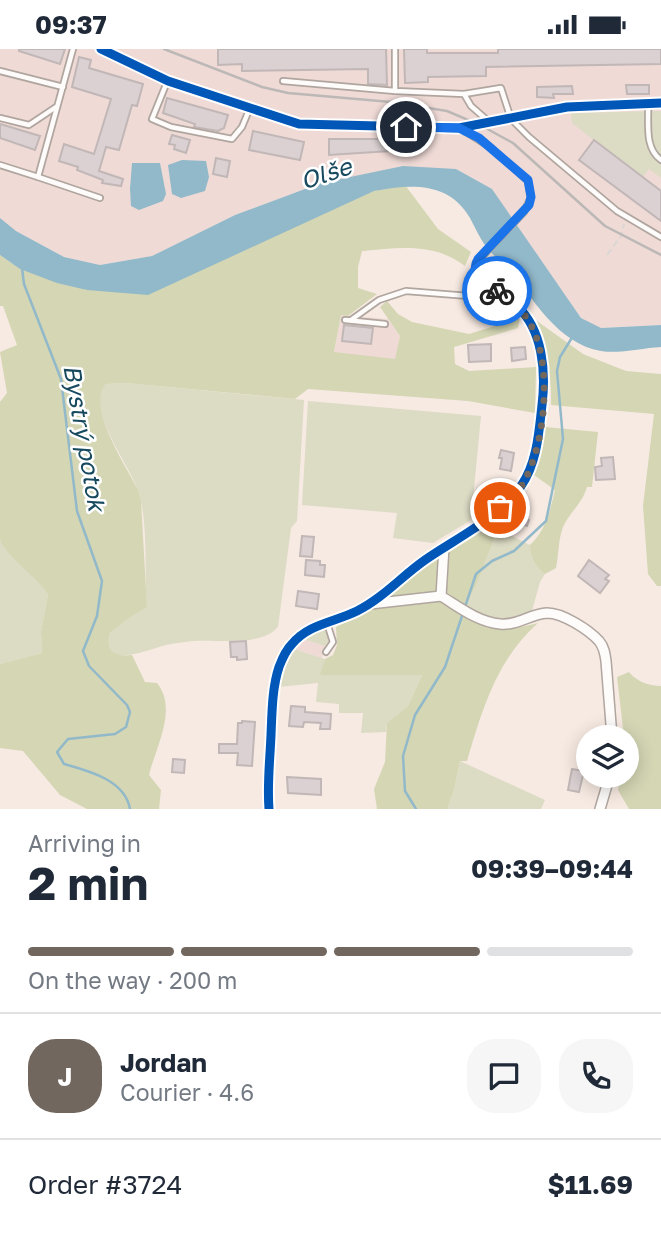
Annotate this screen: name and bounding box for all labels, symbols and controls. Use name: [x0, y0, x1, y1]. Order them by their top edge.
text: 09:37: [35, 9, 107, 40]
pin: [376, 97, 436, 157]
icon: home: [387, 108, 425, 146]
water label: Olše: [296, 150, 357, 194]
courier: [462, 256, 532, 326]
icon: bike: [478, 272, 516, 310]
water label: Bystrý potok: [57, 362, 113, 516]
pin: [470, 478, 530, 538]
icon: bag: [481, 489, 519, 527]
map controls: [576, 725, 639, 788]
button: layers: [576, 725, 639, 788]
text: Arriving in: [28, 829, 141, 857]
text: 09:39–09:44: [471, 853, 633, 884]
text: 2 min: [28, 855, 148, 910]
text: On the way · 200 m: [28, 966, 237, 994]
button: chat: [467, 1039, 541, 1113]
button: phone: [559, 1039, 633, 1113]
text: Jordan: [120, 1047, 207, 1078]
text: J: [58, 1061, 72, 1092]
text: Courier · 4.6: [120, 1078, 254, 1106]
text: Order #3724: [28, 1169, 182, 1200]
text: $11.69: [547, 1169, 633, 1200]

